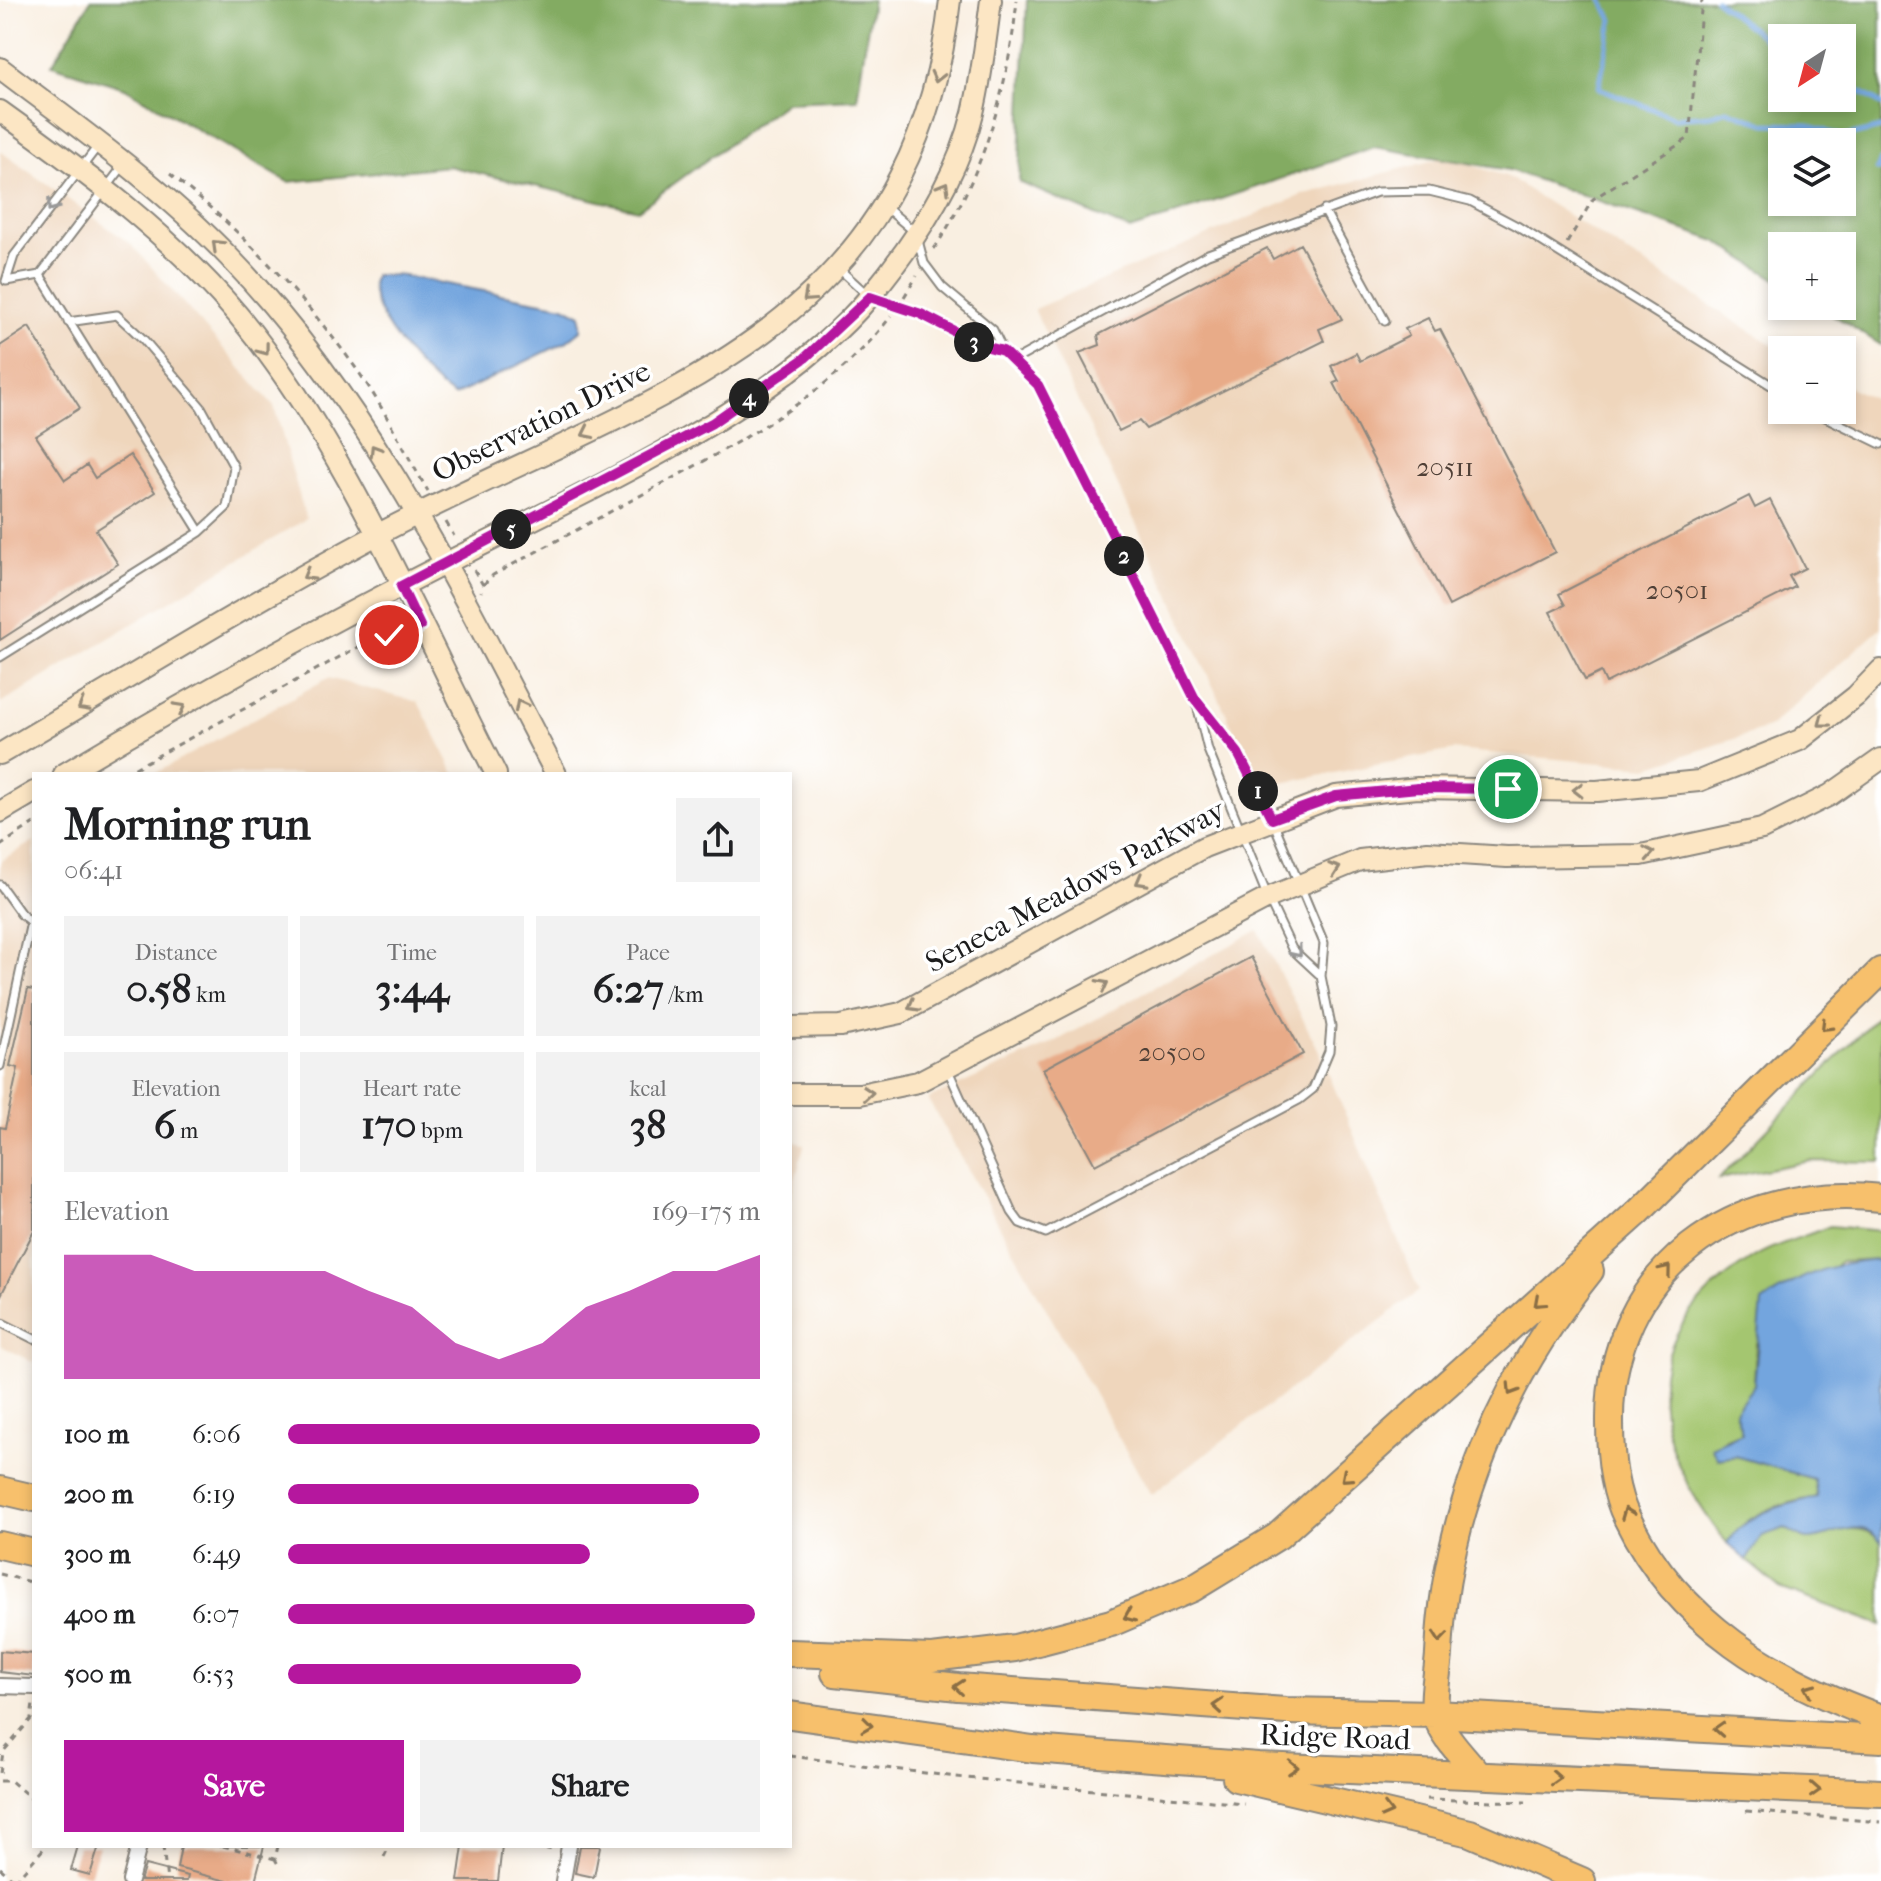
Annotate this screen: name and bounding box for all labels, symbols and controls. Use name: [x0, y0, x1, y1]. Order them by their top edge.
north arrow: [1768, 24, 1856, 112]
map controls: [1768, 24, 1856, 424]
one-way arrow: [929, 69, 946, 83]
button: layers: [1768, 128, 1856, 216]
one-way arrow: [934, 181, 950, 196]
one-way arrow: [47, 197, 61, 211]
button: +: [1768, 232, 1856, 320]
one-way arrow: [212, 239, 226, 254]
one-way arrow: [802, 288, 817, 302]
pin: 3: [954, 322, 994, 362]
text: 3: [969, 329, 979, 355]
button: −: [1768, 336, 1856, 424]
one-way arrow: [254, 341, 269, 356]
street label: Observation Drive: [426, 353, 656, 489]
pin: 4: [729, 378, 769, 418]
text: 4: [743, 385, 756, 411]
one-way arrow: [581, 423, 596, 439]
one-way arrow: [369, 444, 384, 459]
house number: 20511: [1416, 452, 1474, 483]
pin: 5: [491, 509, 531, 549]
text: 5: [506, 516, 516, 542]
pin: 2: [1104, 536, 1144, 576]
text: 2: [1118, 543, 1130, 569]
one-way arrow: [302, 565, 317, 581]
house number: 20501: [1646, 575, 1708, 606]
pin: [355, 601, 423, 669]
icon: check: [367, 613, 411, 657]
one-way arrow: [77, 696, 92, 712]
one-way arrow: [514, 698, 529, 713]
one-way arrow: [172, 702, 186, 717]
one-way arrow: [1818, 712, 1832, 727]
pin: [1474, 755, 1542, 823]
icon: arrive: [1486, 767, 1530, 811]
pin: 1: [1238, 771, 1278, 811]
text: 1: [1254, 778, 1262, 804]
one-way arrow: [1571, 782, 1584, 799]
street label: Seneca Meadows Parkway: [920, 792, 1232, 980]
button: share: [676, 798, 760, 882]
text: Morning run: [64, 799, 311, 850]
one-way arrow: [1642, 845, 1655, 862]
text: 06:41: [64, 855, 123, 886]
one-way arrow: [1327, 862, 1341, 879]
one-way arrow: [1134, 872, 1149, 887]
text: Distance: [135, 940, 217, 966]
text: Time: [387, 940, 437, 966]
text: Pace: [626, 940, 670, 966]
one-way arrow: [1287, 942, 1302, 957]
text: 0.58: [126, 966, 192, 1012]
text: 3:44: [375, 966, 449, 1012]
text: 6:27: [593, 966, 664, 1012]
one-way arrow: [1094, 980, 1109, 995]
text: km: [192, 982, 226, 1008]
text: /km: [664, 982, 703, 1008]
one-way arrow: [906, 997, 921, 1012]
one-way arrow: [1821, 1017, 1835, 1031]
house number: 20500: [1138, 1037, 1206, 1068]
text: Elevation: [132, 1076, 220, 1102]
text: Heart rate: [363, 1076, 461, 1102]
text: kcal: [629, 1076, 667, 1102]
one-way arrow: [862, 1084, 875, 1101]
text: 6: [154, 1102, 175, 1148]
text: 170: [361, 1102, 417, 1148]
text: 38: [630, 1102, 666, 1148]
text: m: [175, 1118, 198, 1144]
text: bpm: [417, 1118, 463, 1144]
text: Elevation: [64, 1196, 169, 1227]
text: 169–175 m: [652, 1196, 760, 1227]
one-way arrow: [1656, 1265, 1671, 1279]
one-way arrow: [1533, 1293, 1548, 1307]
one-way arrow: [1507, 1381, 1522, 1395]
text: 100 m: [64, 1419, 129, 1450]
text: 6:06: [192, 1419, 241, 1450]
one-way arrow: [1340, 1467, 1355, 1481]
text: 200 m: [64, 1479, 133, 1510]
text: 6:19: [192, 1479, 235, 1510]
one-way arrow: [1620, 1507, 1637, 1521]
text: 300 m: [64, 1539, 131, 1570]
text: 6:49: [192, 1539, 241, 1570]
text: 400 m: [64, 1599, 135, 1630]
text: 6:07: [192, 1599, 239, 1630]
one-way arrow: [1122, 1606, 1137, 1622]
one-way arrow: [1432, 1631, 1449, 1644]
text: 500 m: [64, 1659, 131, 1690]
text: 6:53: [192, 1659, 234, 1690]
one-way arrow: [952, 1678, 965, 1695]
one-way arrow: [1803, 1683, 1817, 1699]
one-way arrow: [1211, 1698, 1224, 1715]
one-way arrow: [860, 1716, 874, 1733]
street label: Ridge Road: [1259, 1717, 1412, 1758]
one-way arrow: [1712, 1721, 1725, 1738]
button: Save: [64, 1740, 404, 1832]
button: Share: [420, 1740, 760, 1832]
one-way arrow: [1287, 1759, 1300, 1776]
one-way arrow: [1550, 1769, 1563, 1786]
one-way arrow: [1809, 1781, 1822, 1798]
one-way arrow: [1379, 1802, 1393, 1819]

